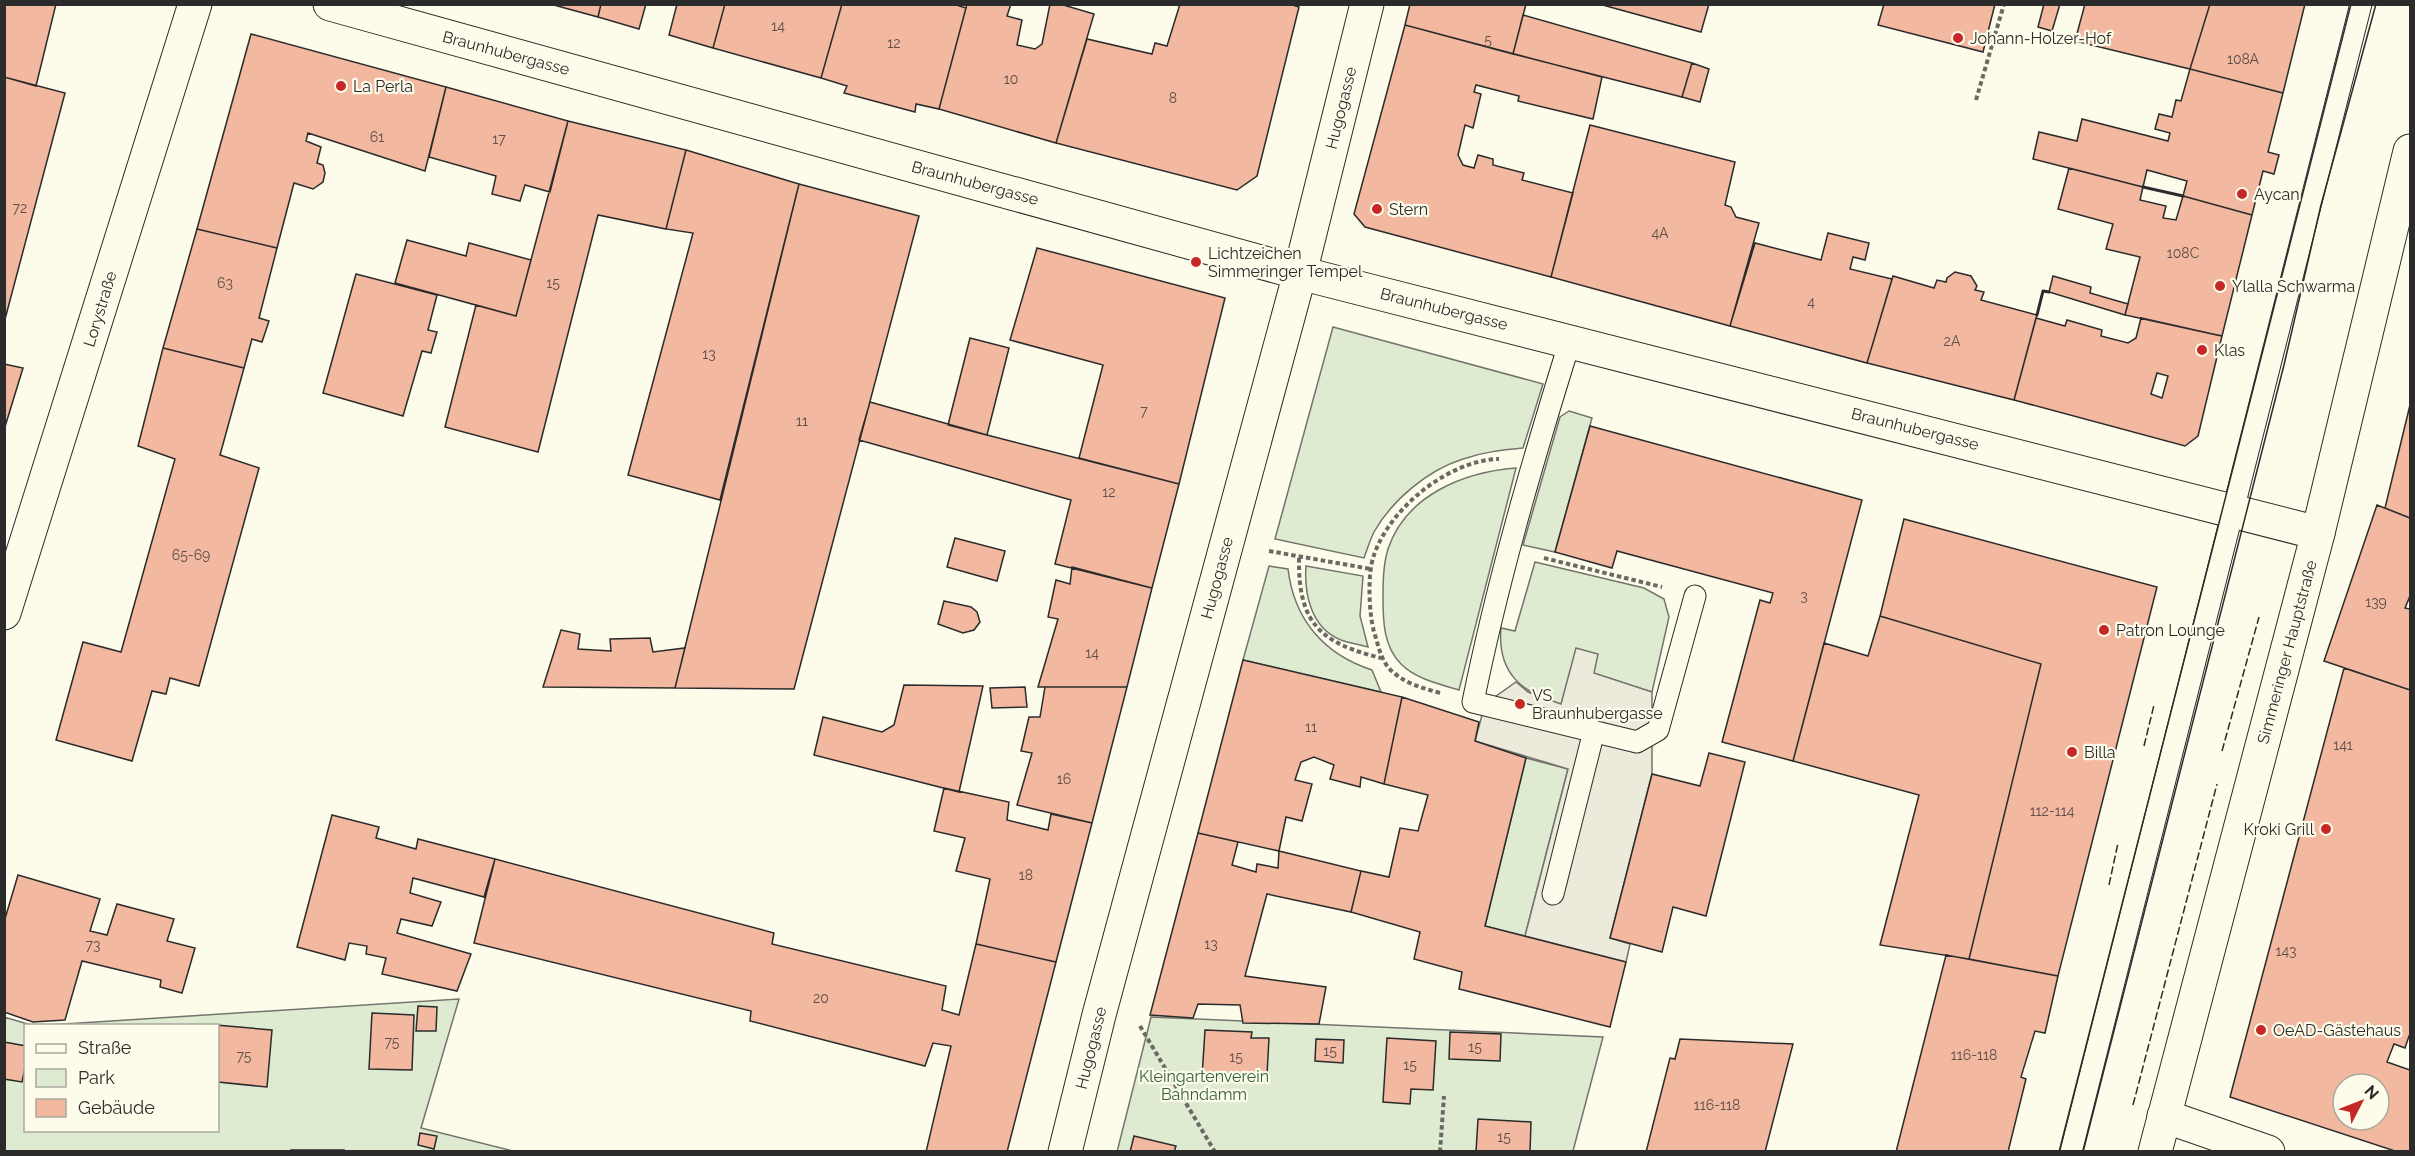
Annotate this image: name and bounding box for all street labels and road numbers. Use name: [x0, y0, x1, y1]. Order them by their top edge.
street label: Braunhubergasse: [440, 27, 572, 79]
street label: Hugogasse: [1322, 65, 1360, 151]
street label: Braunhubergasse: [909, 157, 1041, 209]
street label: Lorystraße: [79, 269, 121, 349]
street label: Braunhubergasse: [1378, 284, 1510, 334]
street label: Braunhubergasse: [1849, 404, 1981, 454]
street label: Hugogasse: [1197, 535, 1237, 621]
street label: Simmeringer Hauptstraße: [2253, 558, 2321, 746]
street label: Hugogasse: [1072, 1005, 1110, 1091]

